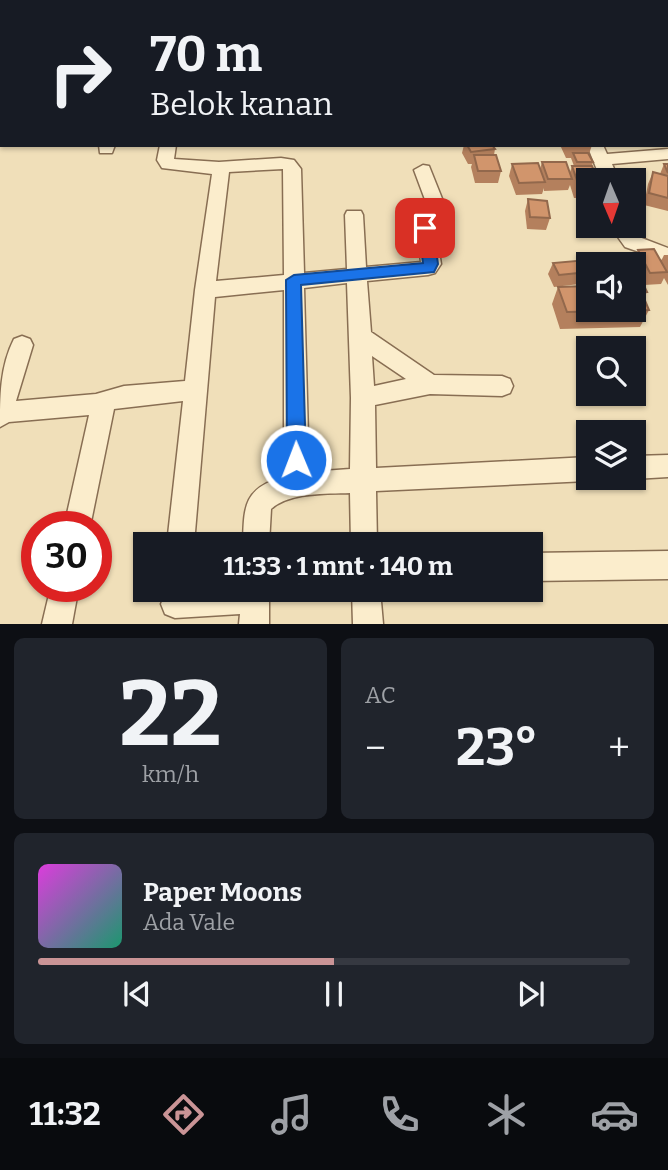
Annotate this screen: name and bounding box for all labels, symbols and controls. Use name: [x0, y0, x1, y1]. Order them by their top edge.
text: 70 m: [150, 25, 262, 84]
icon: right: [35, 28, 126, 119]
text: Belok kanan: [150, 85, 333, 123]
north arrow: [576, 168, 646, 238]
map controls: [576, 168, 646, 490]
pin: [395, 198, 455, 258]
icon: arrive: [406, 209, 444, 247]
button: sound: [576, 252, 646, 322]
button: search: [576, 336, 646, 406]
button: layers: [576, 420, 646, 490]
position arrow: [259, 423, 333, 497]
speed limit sign: 30: [21, 511, 112, 602]
text: 11:33 · 1 mnt · 140 m: [223, 551, 453, 582]
text: 22: [119, 660, 222, 769]
text: AC: [365, 681, 396, 709]
text: 23°: [456, 716, 538, 779]
text: −: [365, 725, 386, 771]
text: +: [608, 725, 630, 771]
text: km/h: [142, 760, 199, 788]
text: Paper Moons: [143, 877, 302, 908]
text: Ada Vale: [143, 908, 235, 936]
icon: previous: [118, 975, 156, 1013]
icon: pause: [315, 975, 353, 1013]
icon: next: [512, 975, 550, 1013]
icon: directions: [159, 1090, 208, 1139]
icon: music: [267, 1090, 316, 1139]
icon: phone: [375, 1090, 424, 1139]
icon: climate: [482, 1090, 531, 1139]
icon: car: [590, 1090, 639, 1139]
text: 11:32: [29, 1095, 101, 1133]

